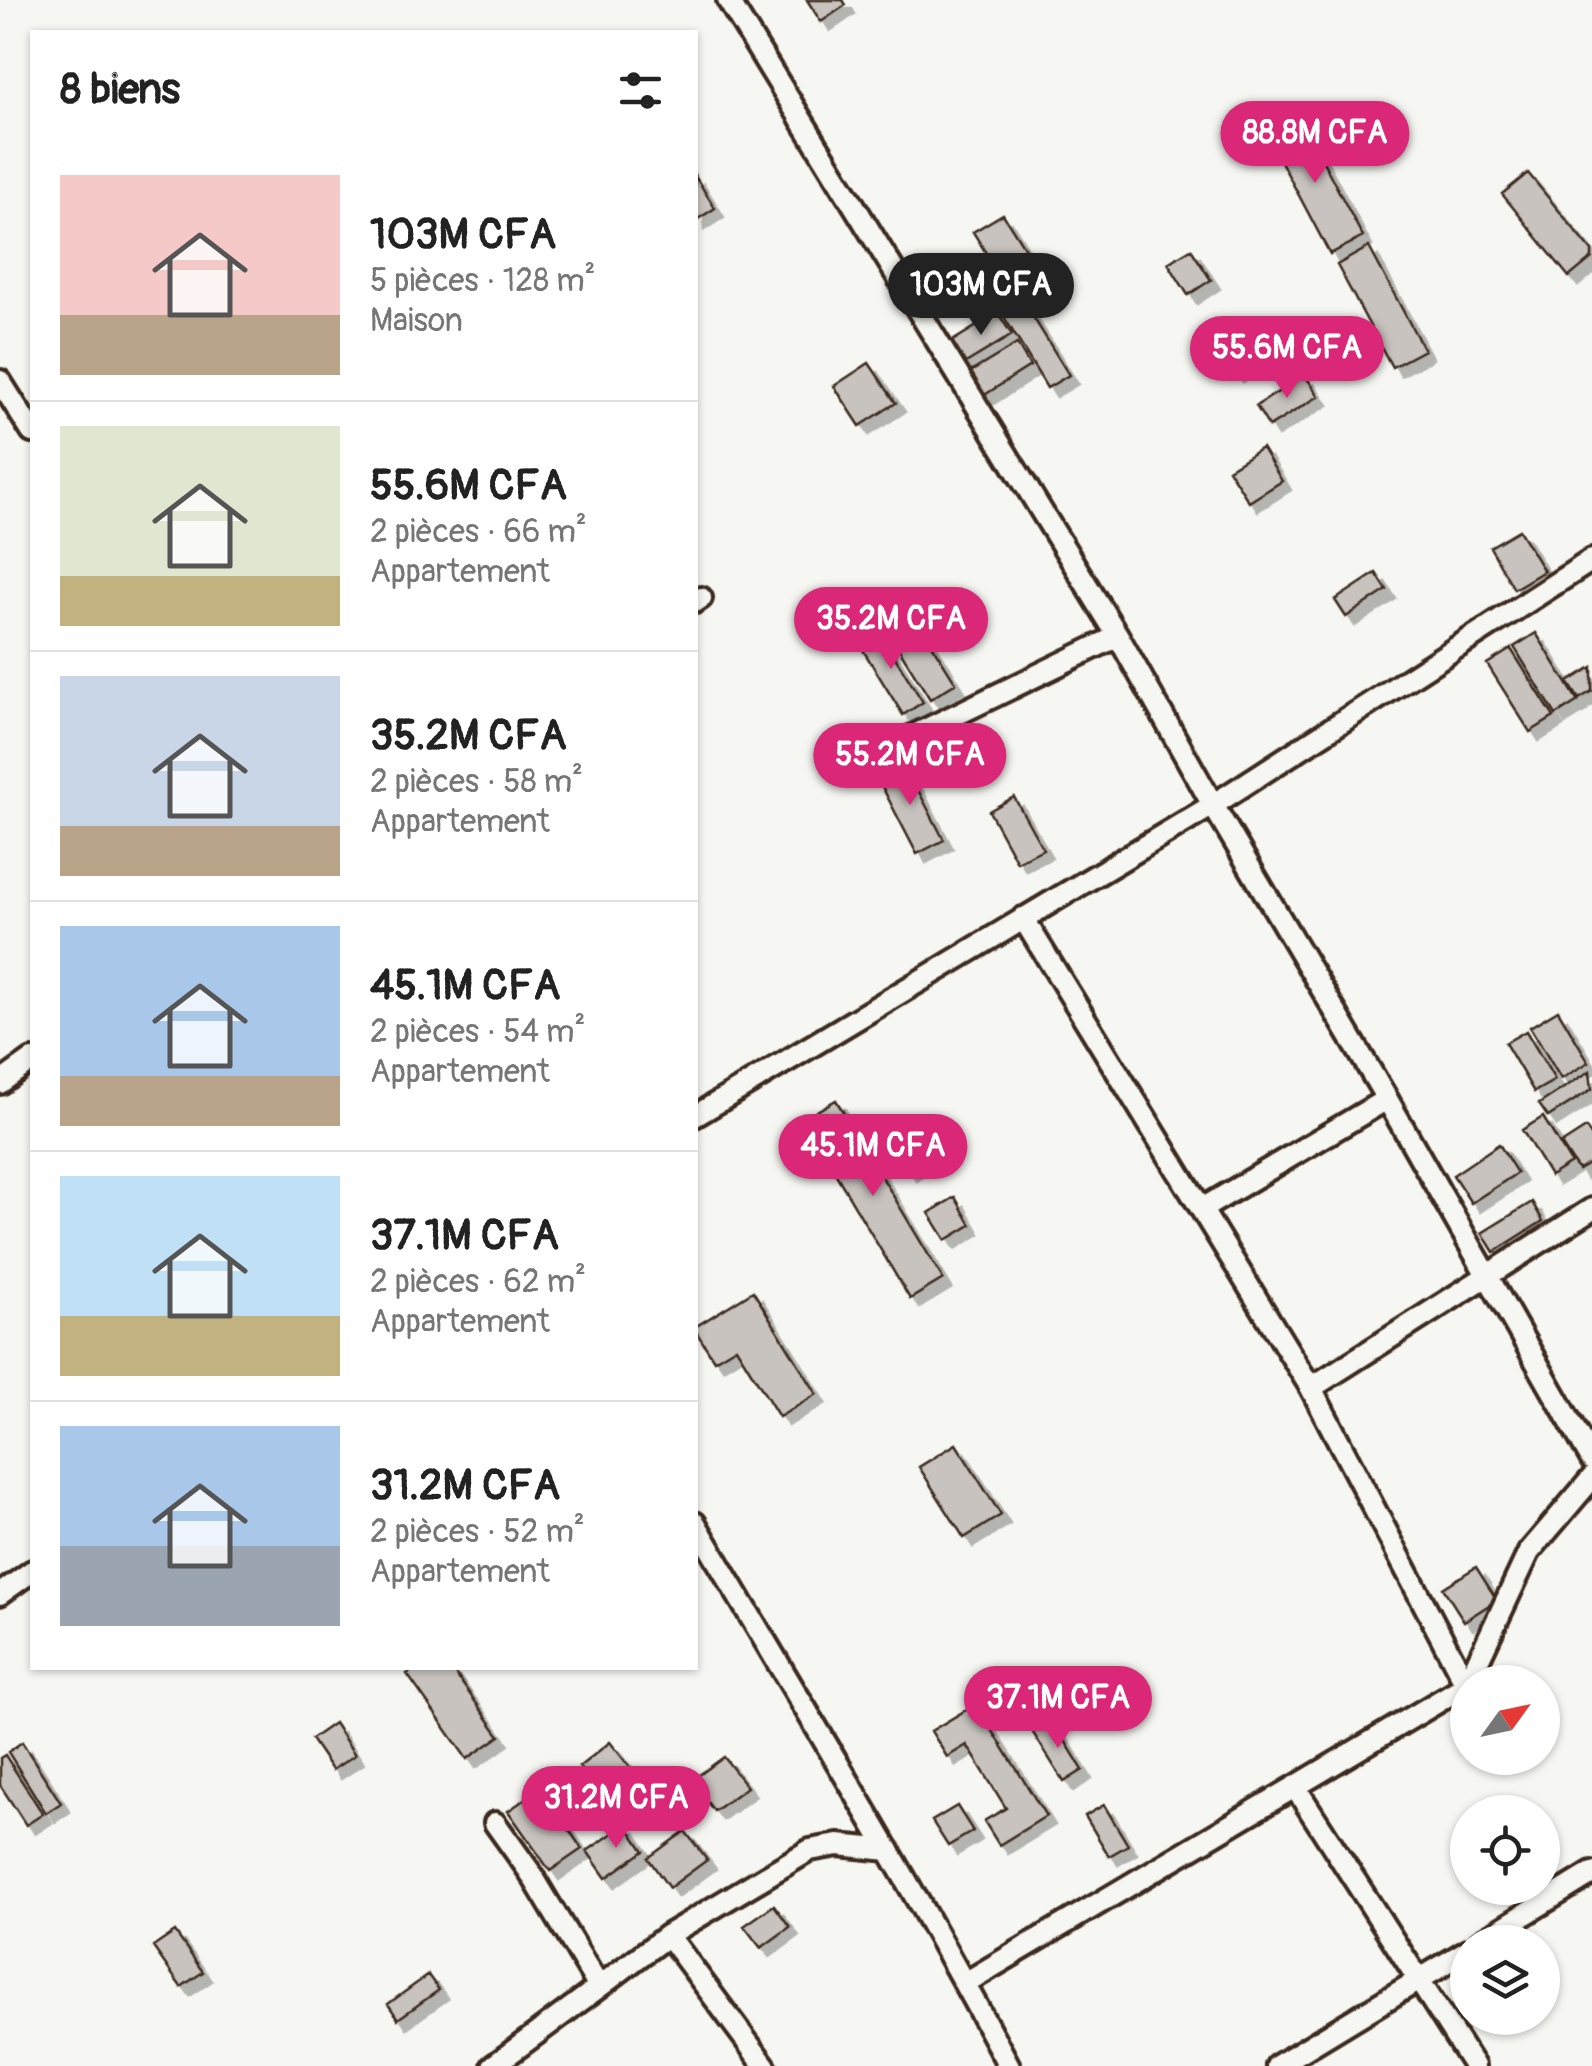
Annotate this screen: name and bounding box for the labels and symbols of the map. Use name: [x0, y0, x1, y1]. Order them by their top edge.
pin: 88.8M CFA: [1201, 101, 1429, 186]
pin: 103M CFA: [878, 253, 1084, 338]
pin: 55.6M CFA: [1173, 316, 1401, 401]
pin: 35.2M CFA: [777, 587, 1005, 672]
pin: 55.2M CFA: [796, 723, 1024, 808]
pin: 45.1M CFA: [759, 1114, 987, 1199]
north arrow: [1450, 1665, 1560, 1775]
pin: 37.1M CFA: [944, 1666, 1172, 1751]
pin: 31.2M CFA: [502, 1766, 730, 1851]

